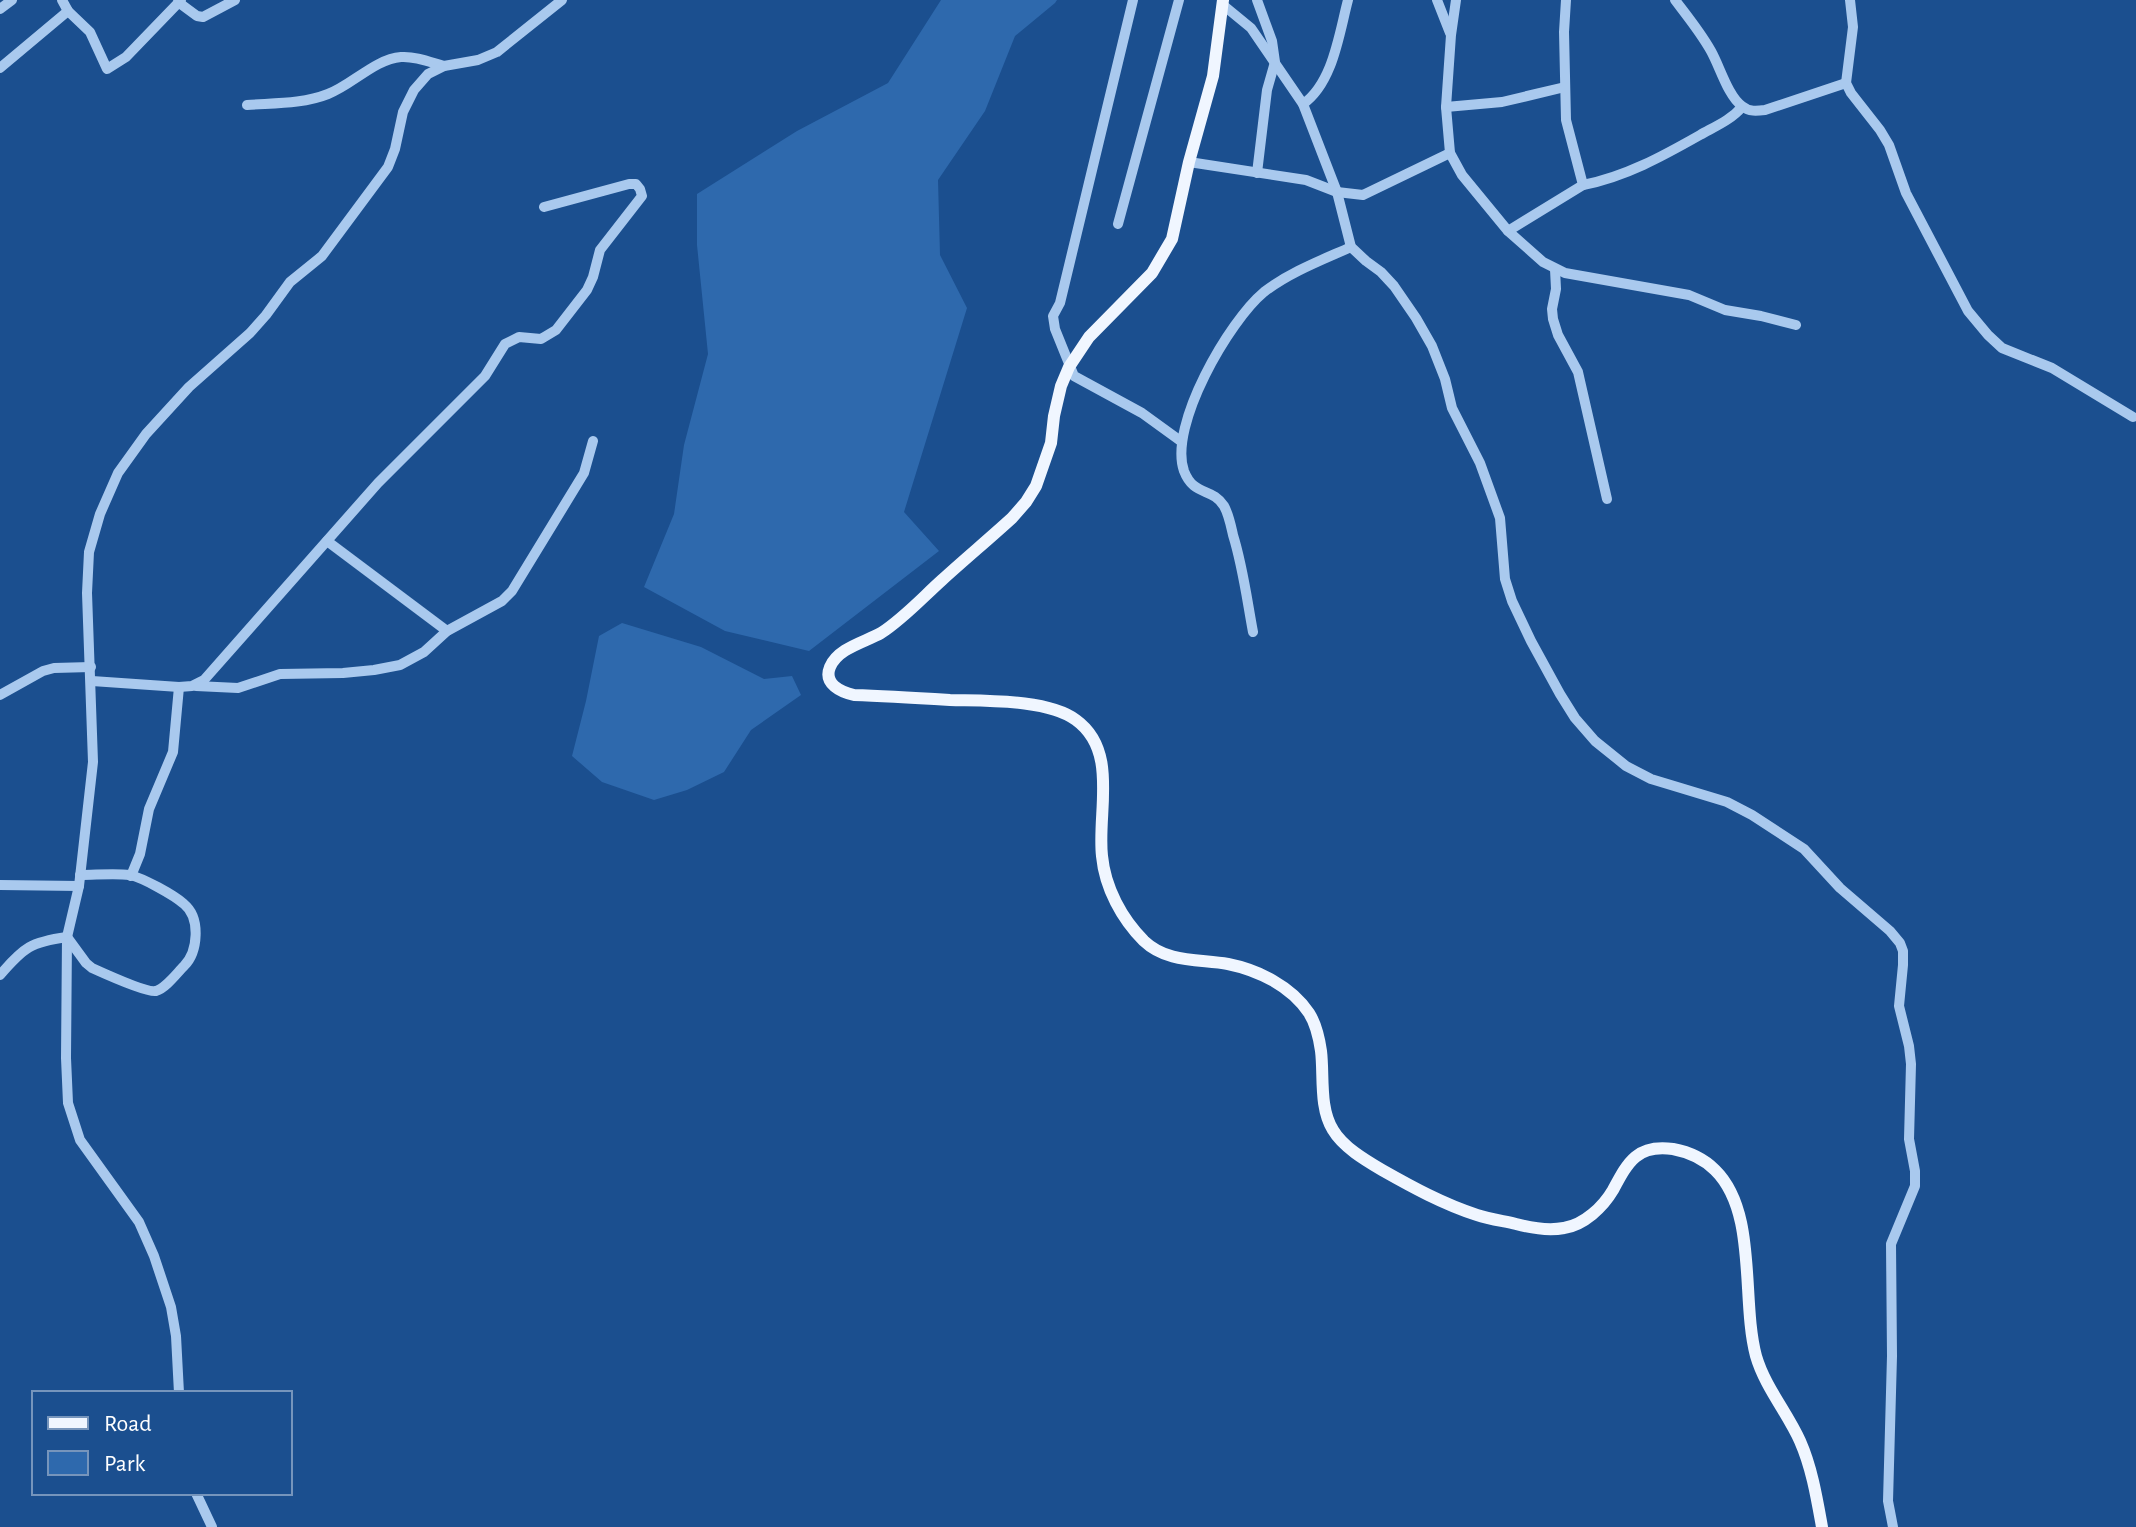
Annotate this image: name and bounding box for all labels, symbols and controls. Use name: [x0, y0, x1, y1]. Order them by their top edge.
legend: [32, 1391, 292, 1495]
text: Road: [104, 1412, 152, 1436]
text: Park: [104, 1452, 145, 1476]

